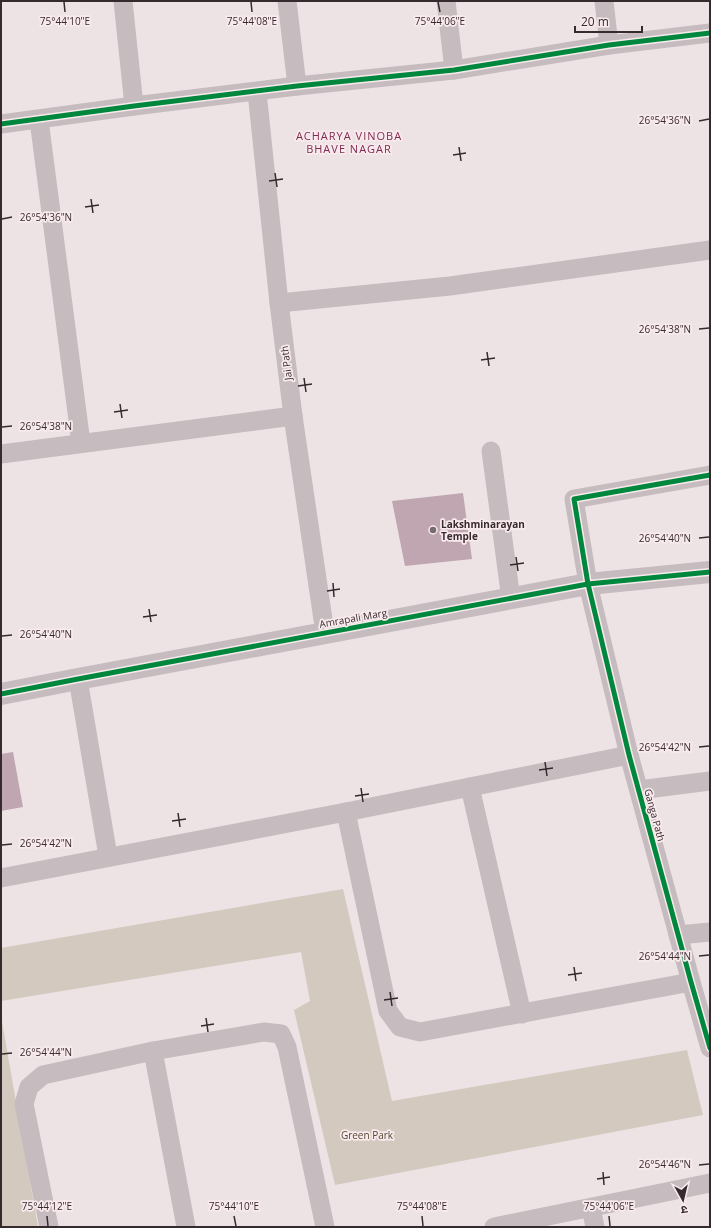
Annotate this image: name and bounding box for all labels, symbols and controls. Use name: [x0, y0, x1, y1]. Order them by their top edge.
scale bar: [575, 8, 642, 34]
text: 20 m: [581, 13, 609, 30]
text: 75°44'10"E: [40, 14, 90, 28]
text: 75°44'08"E: [227, 14, 277, 28]
text: 75°44'06"E: [415, 14, 465, 28]
text: 26°54'36"N: [639, 113, 691, 127]
district label: ACHARYA VINOBA BHAVE NAGAR: [296, 128, 402, 156]
text: 26°54'36"N: [20, 210, 72, 224]
text: 26°54'38"N: [639, 322, 691, 336]
street label: Jai Path: [277, 345, 295, 382]
text: 26°54'38"N: [20, 419, 72, 433]
place label: Lakshminarayan Temple: [441, 517, 525, 543]
marker: Lakshminarayan Temple: [428, 525, 438, 535]
text: 26°54'40"N: [639, 531, 691, 545]
street label: Amrapali Marg: [318, 605, 389, 631]
text: 26°54'40"N: [20, 627, 72, 641]
text: 26°54'42"N: [639, 740, 691, 754]
street label: Ganga Path: [641, 787, 669, 843]
text: 26°54'42"N: [20, 836, 72, 850]
text: 26°54'44"N: [639, 949, 691, 963]
text: 26°54'44"N: [20, 1045, 72, 1059]
park label: Green Park: [341, 1128, 394, 1142]
text: 26°54'46"N: [639, 1157, 691, 1171]
north arrow: [663, 1180, 703, 1220]
text: 75°44'12"E: [22, 1199, 72, 1213]
text: 75°44'10"E: [209, 1199, 259, 1213]
text: 75°44'08"E: [397, 1199, 447, 1213]
text: 75°44'06"E: [584, 1199, 634, 1213]
text: उ: [680, 1203, 689, 1218]

